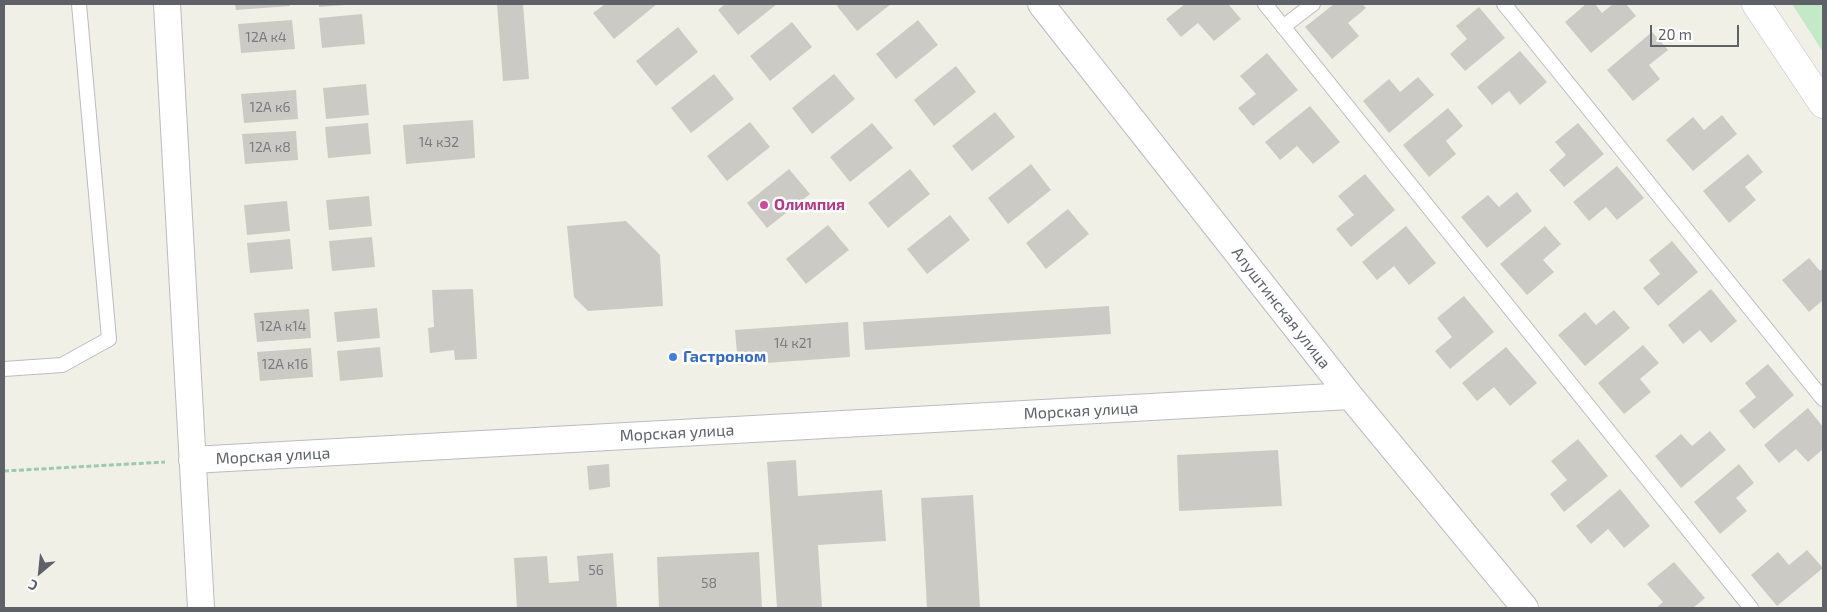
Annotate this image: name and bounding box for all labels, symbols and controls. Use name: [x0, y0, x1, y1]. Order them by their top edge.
scale bar: [1652, 15, 1741, 47]
text: 20 m: [1658, 25, 1692, 43]
house number: 12А к4: [245, 29, 287, 45]
house number: 12А к6: [250, 99, 290, 115]
house number: 14 к32: [419, 134, 459, 150]
house number: 12А к8: [249, 139, 291, 155]
place label: Олимпия: [774, 195, 845, 215]
marker: Олимпия: [758, 199, 770, 211]
street label: Алуштинская улица: [1228, 243, 1334, 373]
house number: 12А к14: [260, 318, 306, 334]
house number: 14 к21: [774, 335, 812, 351]
place label: Гастроном: [683, 347, 766, 367]
marker: Гастроном: [667, 351, 679, 363]
house number: 12А к16: [262, 356, 308, 372]
street label: Морская улица: [1023, 398, 1139, 424]
street label: Морская улица: [619, 420, 735, 446]
street label: Морская улица: [215, 443, 331, 469]
north arrow: [15, 547, 65, 597]
house number: 56: [588, 562, 604, 578]
house number: 58: [701, 575, 717, 591]
text: С: [25, 576, 40, 595]

